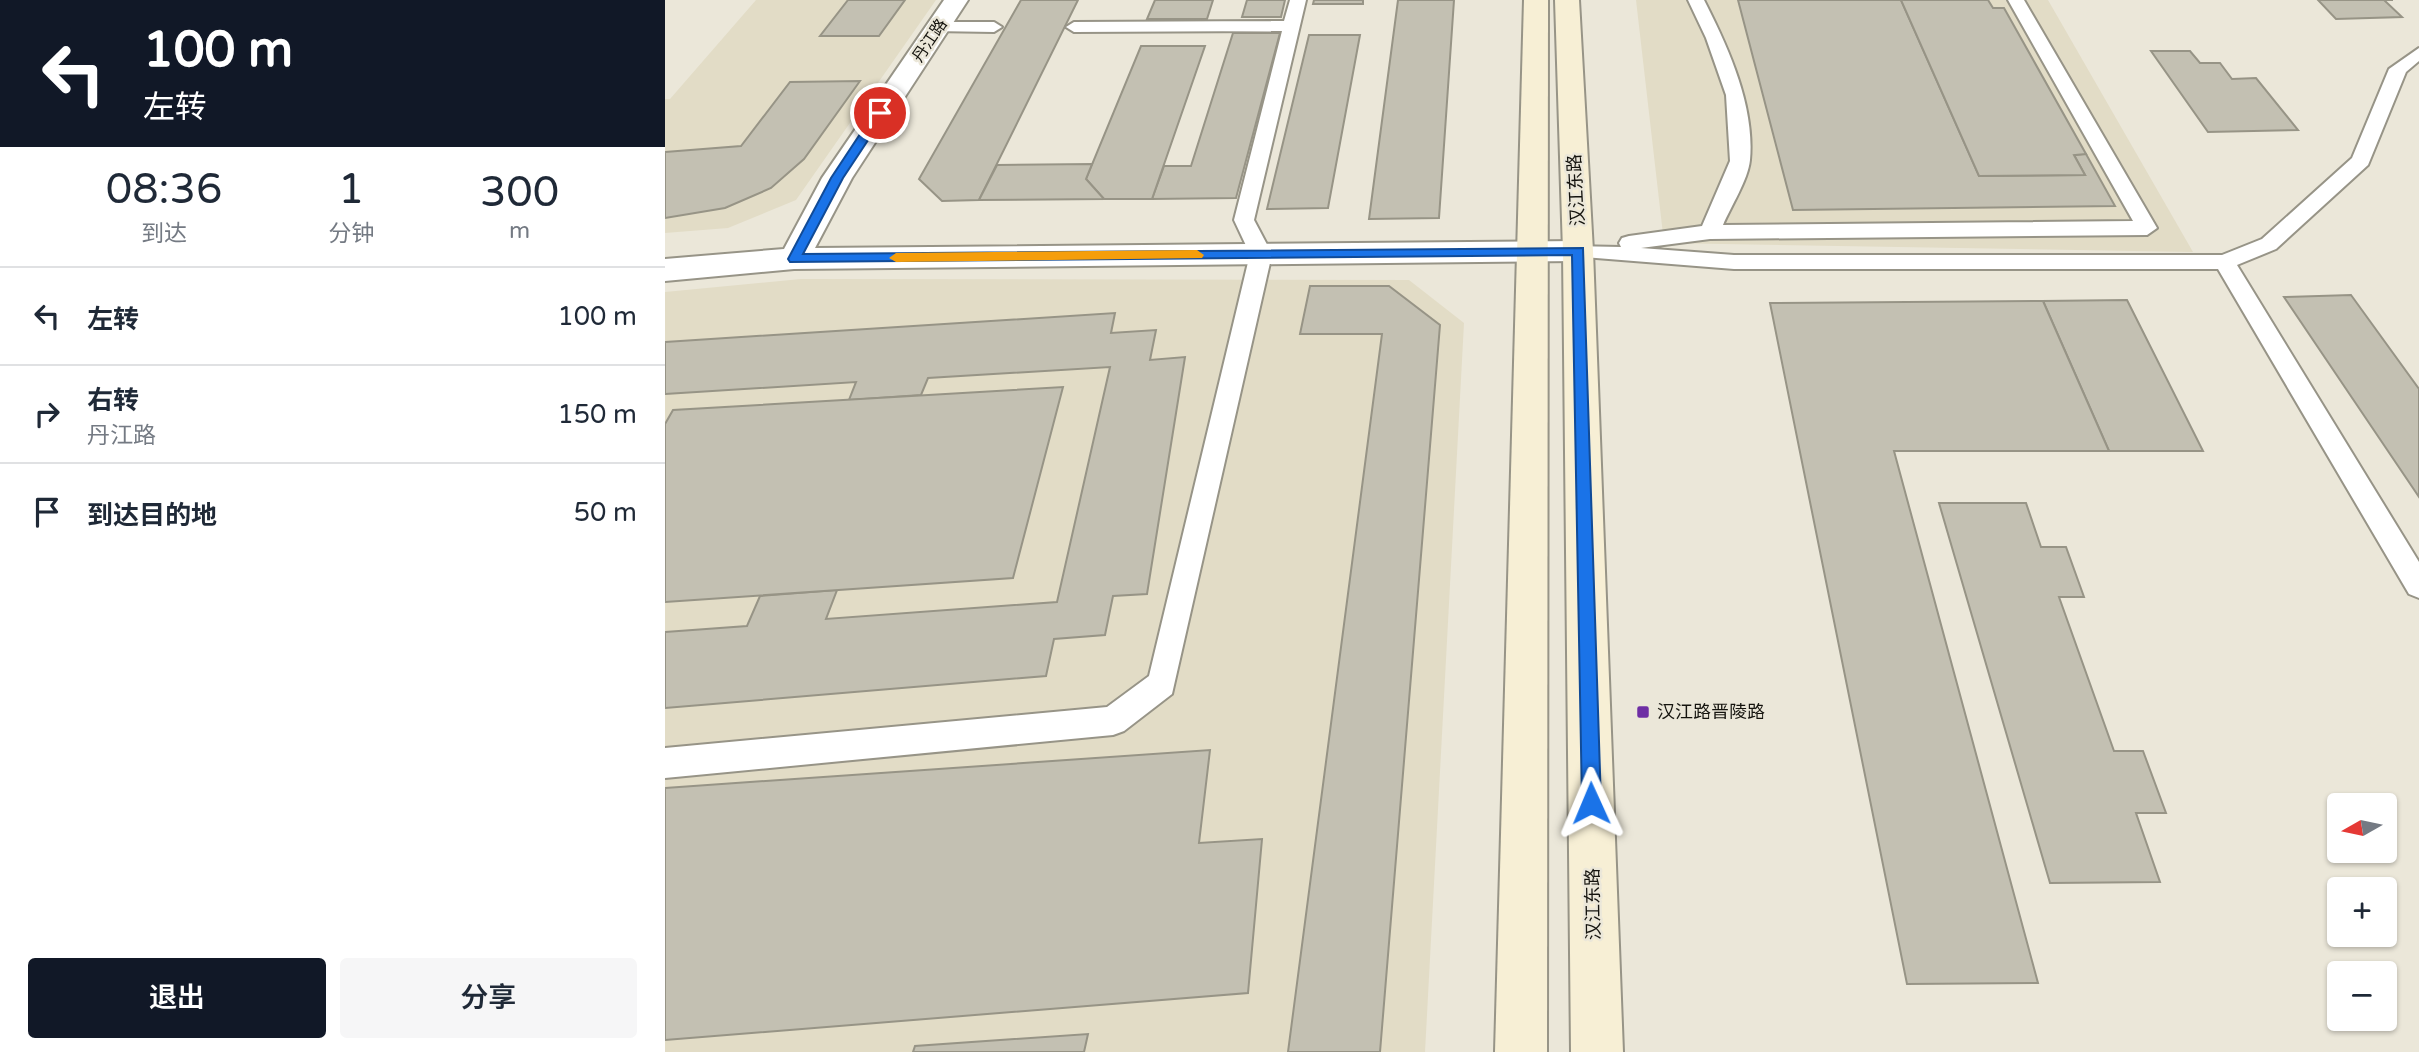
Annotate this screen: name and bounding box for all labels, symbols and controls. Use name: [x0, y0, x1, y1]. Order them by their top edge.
street label: 丹江路: [908, 15, 952, 66]
text: 100 m: [143, 21, 293, 80]
icon: left: [28, 28, 119, 119]
pin: [850, 83, 910, 143]
text: 左转: [143, 89, 207, 127]
icon: arrive: [861, 94, 899, 132]
street label: 汉江东路: [1563, 153, 1589, 227]
text: 08:36: [106, 164, 222, 215]
text: 1: [338, 164, 364, 215]
text: 300: [480, 167, 559, 218]
text: m: [509, 217, 530, 245]
text: 到达: [141, 220, 187, 248]
text: 分钟: [328, 220, 374, 248]
icon: left: [28, 297, 66, 335]
text: 100 m: [557, 301, 637, 332]
text: 左转: [87, 304, 139, 335]
text: 右转: [87, 385, 139, 416]
icon: right: [28, 395, 66, 433]
text: 150 m: [557, 399, 637, 430]
text: 丹江路: [87, 422, 156, 450]
icon: arrive: [28, 493, 66, 531]
text: 50 m: [574, 497, 637, 528]
text: 到达目的地: [87, 500, 217, 531]
place label: 汉江路晋陵路: [1657, 701, 1765, 723]
marker: 汉江路晋陵路: [1635, 704, 1651, 720]
position arrow: [1554, 766, 1628, 840]
north arrow: [2327, 793, 2397, 863]
map controls: [2327, 793, 2397, 1031]
street label: 汉江东路: [1581, 868, 1605, 940]
button: +: [2327, 877, 2397, 947]
button: 退出: [28, 958, 326, 1038]
button: 分享: [340, 958, 637, 1038]
button: −: [2327, 961, 2397, 1031]

